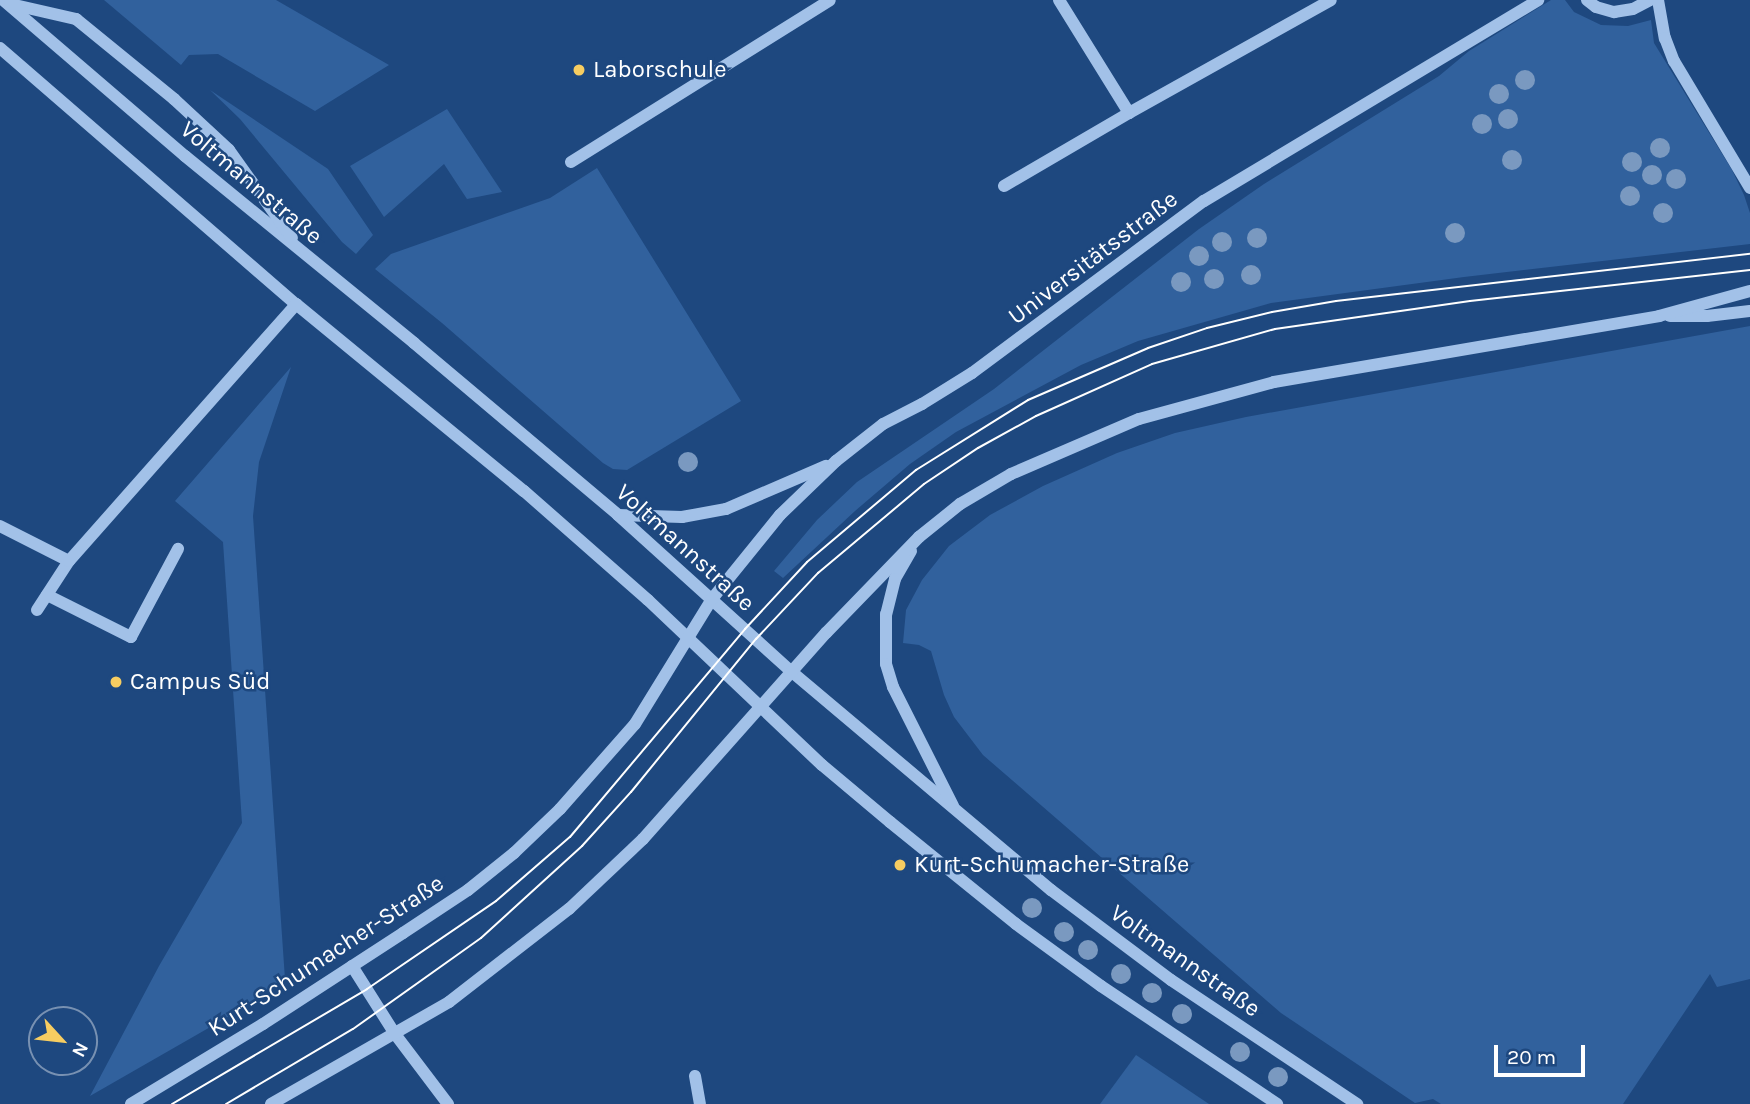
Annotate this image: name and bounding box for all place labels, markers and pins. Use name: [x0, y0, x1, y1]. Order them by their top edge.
place label: Laborschule: [593, 56, 726, 84]
marker: Laborschule: [571, 62, 587, 78]
place label: Campus Süd: [130, 668, 271, 696]
marker: Campus Süd: [108, 674, 124, 690]
place label: Kurt-Schumacher-Straße: [914, 851, 1189, 879]
marker: Kurt-Schumacher-Straße: [892, 857, 908, 873]

